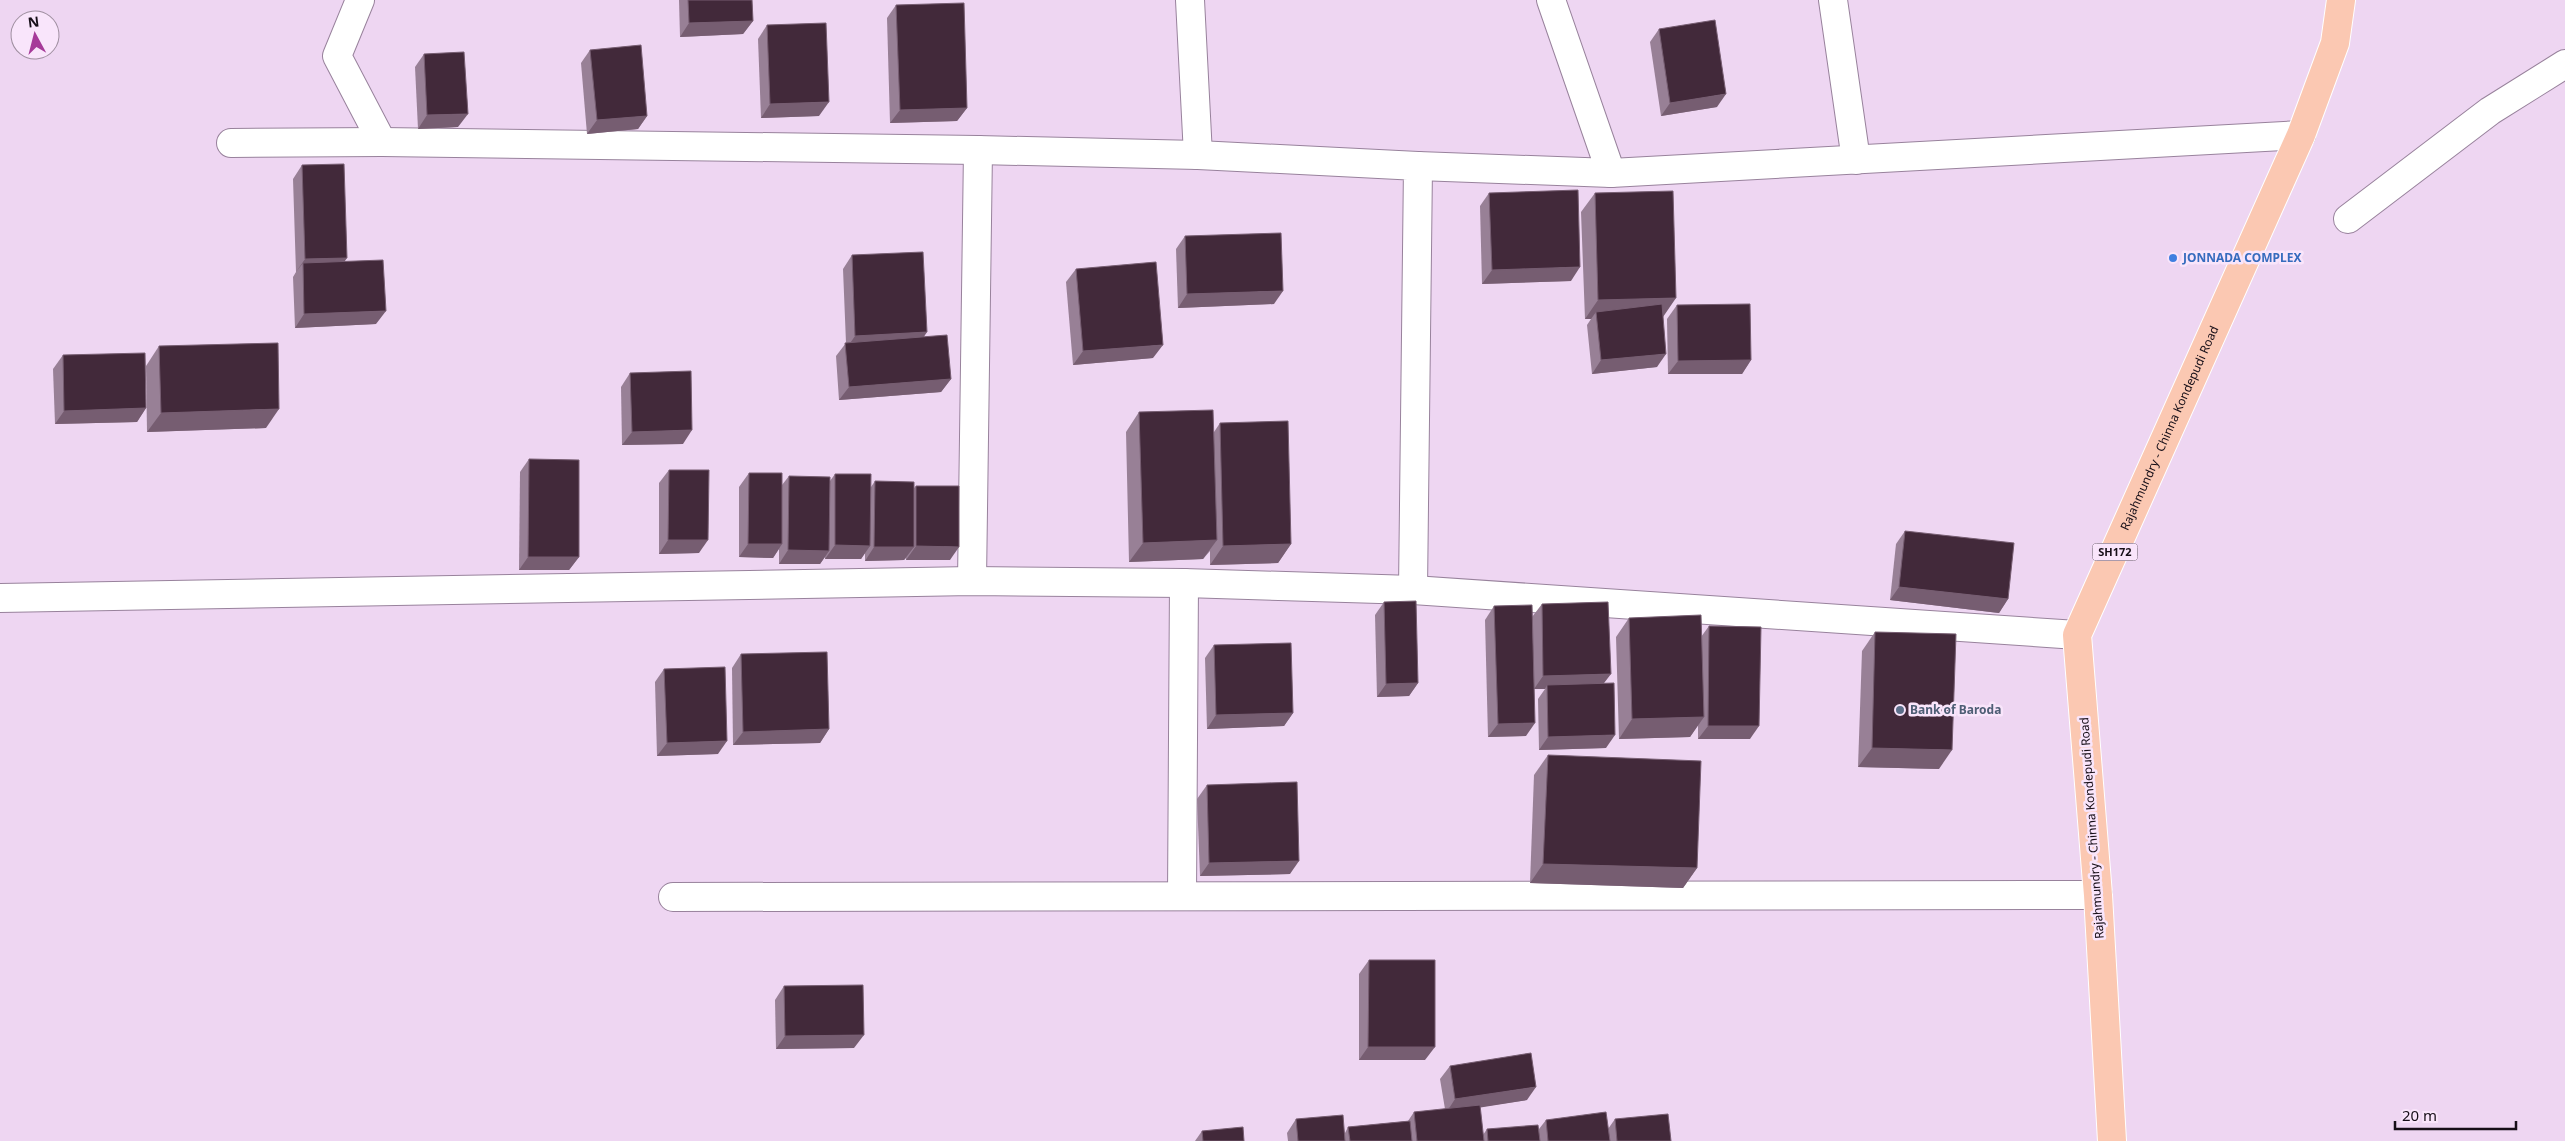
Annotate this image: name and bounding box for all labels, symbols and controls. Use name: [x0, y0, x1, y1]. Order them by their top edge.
north arrow: [10, 10, 60, 60]
text: N: [27, 11, 40, 32]
place label: JONNADA COMPLEX: [2182, 249, 2301, 266]
marker: JONNADA COMPLEX: [2167, 252, 2179, 264]
street label: Rajahmundry - Chinna Kondepudi Road: [2116, 323, 2223, 533]
road number: SH172: [2092, 544, 2138, 560]
place label: Bank of Baroda: [1910, 701, 2001, 718]
marker: Bank of Baroda: [1894, 704, 1906, 716]
street label: Rajahmundry - Chinna Kondepudi Road: [2075, 717, 2108, 940]
scale bar: [2395, 1098, 2516, 1130]
text: 20 m: [2402, 1105, 2437, 1125]

